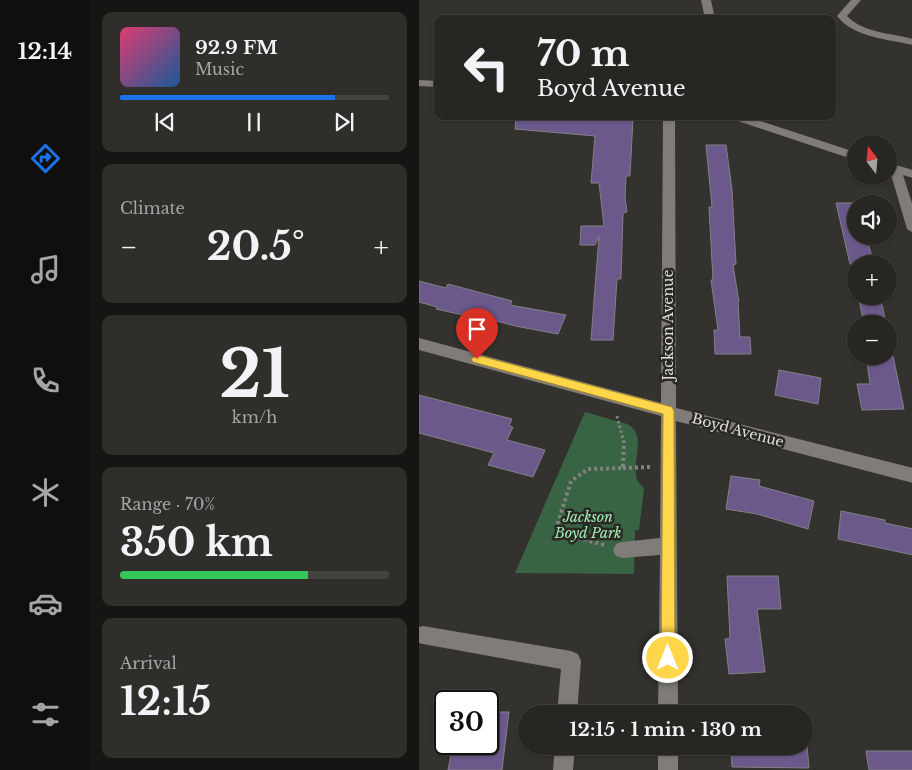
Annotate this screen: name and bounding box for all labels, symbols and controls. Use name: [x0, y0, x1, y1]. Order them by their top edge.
text: 70 m: [537, 32, 630, 75]
icon: left: [454, 35, 519, 100]
text: 92.9 FM: [195, 36, 278, 59]
text: 12:14: [18, 38, 72, 65]
text: Music: [195, 59, 244, 79]
text: Boyd Avenue: [537, 75, 686, 102]
icon: previous: [151, 108, 179, 136]
icon: pause: [240, 108, 268, 136]
icon: next: [330, 108, 358, 136]
north arrow: [847, 135, 897, 185]
map controls: [847, 135, 897, 365]
icon: directions: [28, 141, 63, 176]
button: sound: [847, 195, 897, 245]
text: Climate: [120, 198, 185, 218]
text: 20.5°: [207, 223, 305, 270]
text: −: [120, 230, 138, 265]
text: +: [374, 230, 389, 265]
icon: music: [28, 252, 63, 287]
button: +: [847, 255, 897, 305]
street label: Jackson Avenue: [659, 270, 677, 382]
pin: [456, 308, 498, 359]
icon: arrive: [463, 315, 491, 343]
button: −: [847, 315, 897, 365]
text: 21: [219, 334, 290, 415]
icon: phone: [28, 363, 63, 398]
text: km/h: [232, 407, 277, 427]
street label: Boyd Avenue: [690, 409, 786, 451]
icon: climate: [28, 475, 63, 510]
text: Range · 70%: [120, 494, 215, 514]
park label: Jackson Boyd Park: [553, 508, 622, 542]
text: 350 km: [120, 519, 273, 566]
icon: car: [28, 586, 63, 621]
position arrow: [641, 631, 693, 683]
text: Arrival: [120, 653, 177, 673]
text: 12:15: [120, 678, 211, 725]
speed limit sign: 30: [434, 690, 499, 755]
icon: filters: [28, 697, 63, 732]
text: 12:15 · 1 min · 130 m: [569, 718, 762, 741]

